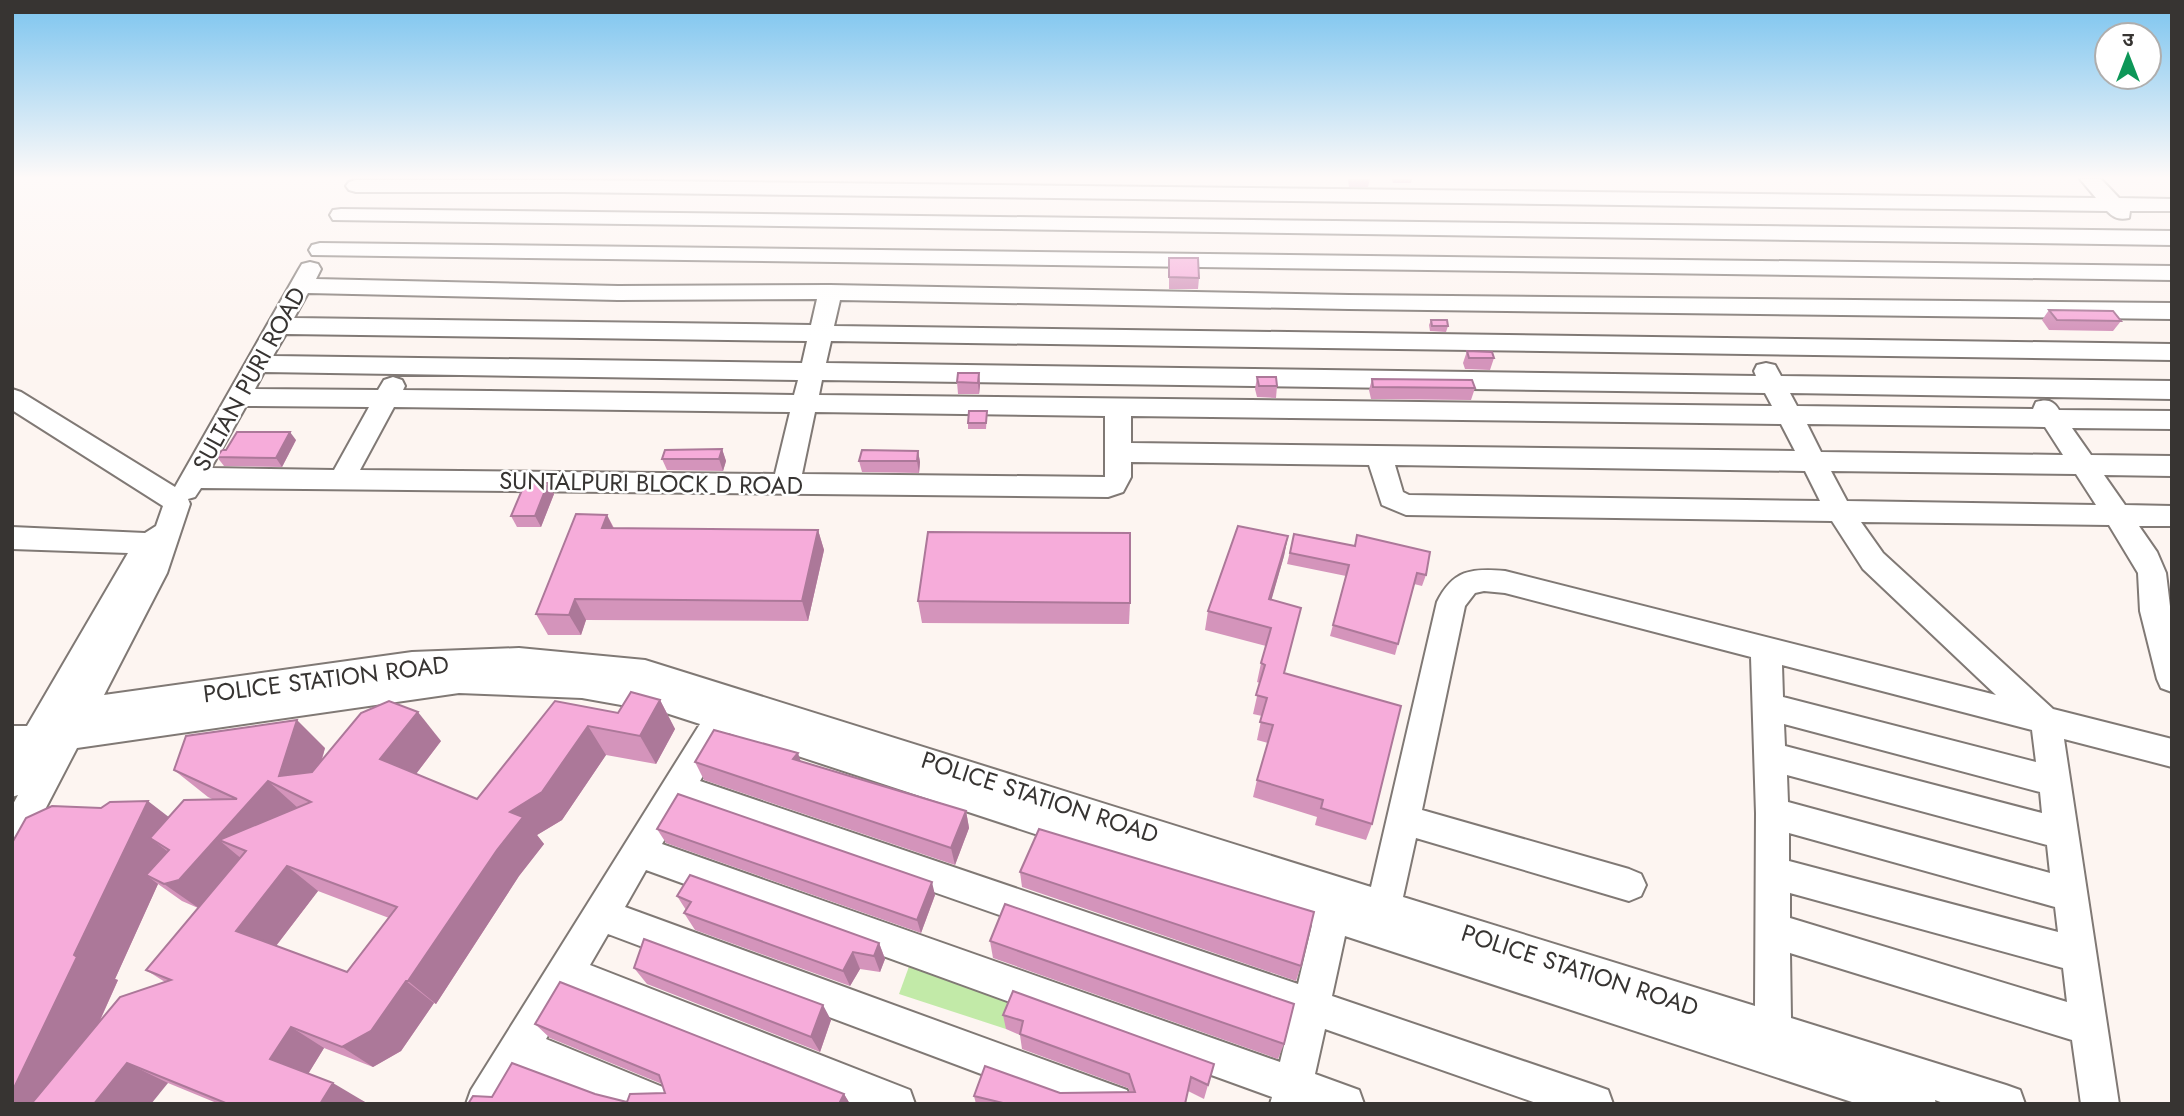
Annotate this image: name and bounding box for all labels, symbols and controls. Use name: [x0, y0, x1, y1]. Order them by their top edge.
north arrow: [2093, 21, 2163, 91]
text: उ: [2122, 26, 2134, 53]
street label: SULTAN PURI ROAD: [184, 280, 314, 478]
street label: SUNTALPURI BLOCK D ROAD: [499, 463, 803, 503]
street label: POLICE STATION ROAD: [201, 647, 451, 711]
street label: POLICE STATION ROAD: [917, 742, 1163, 852]
street label: POLICE STATION ROAD: [1457, 915, 1703, 1025]

